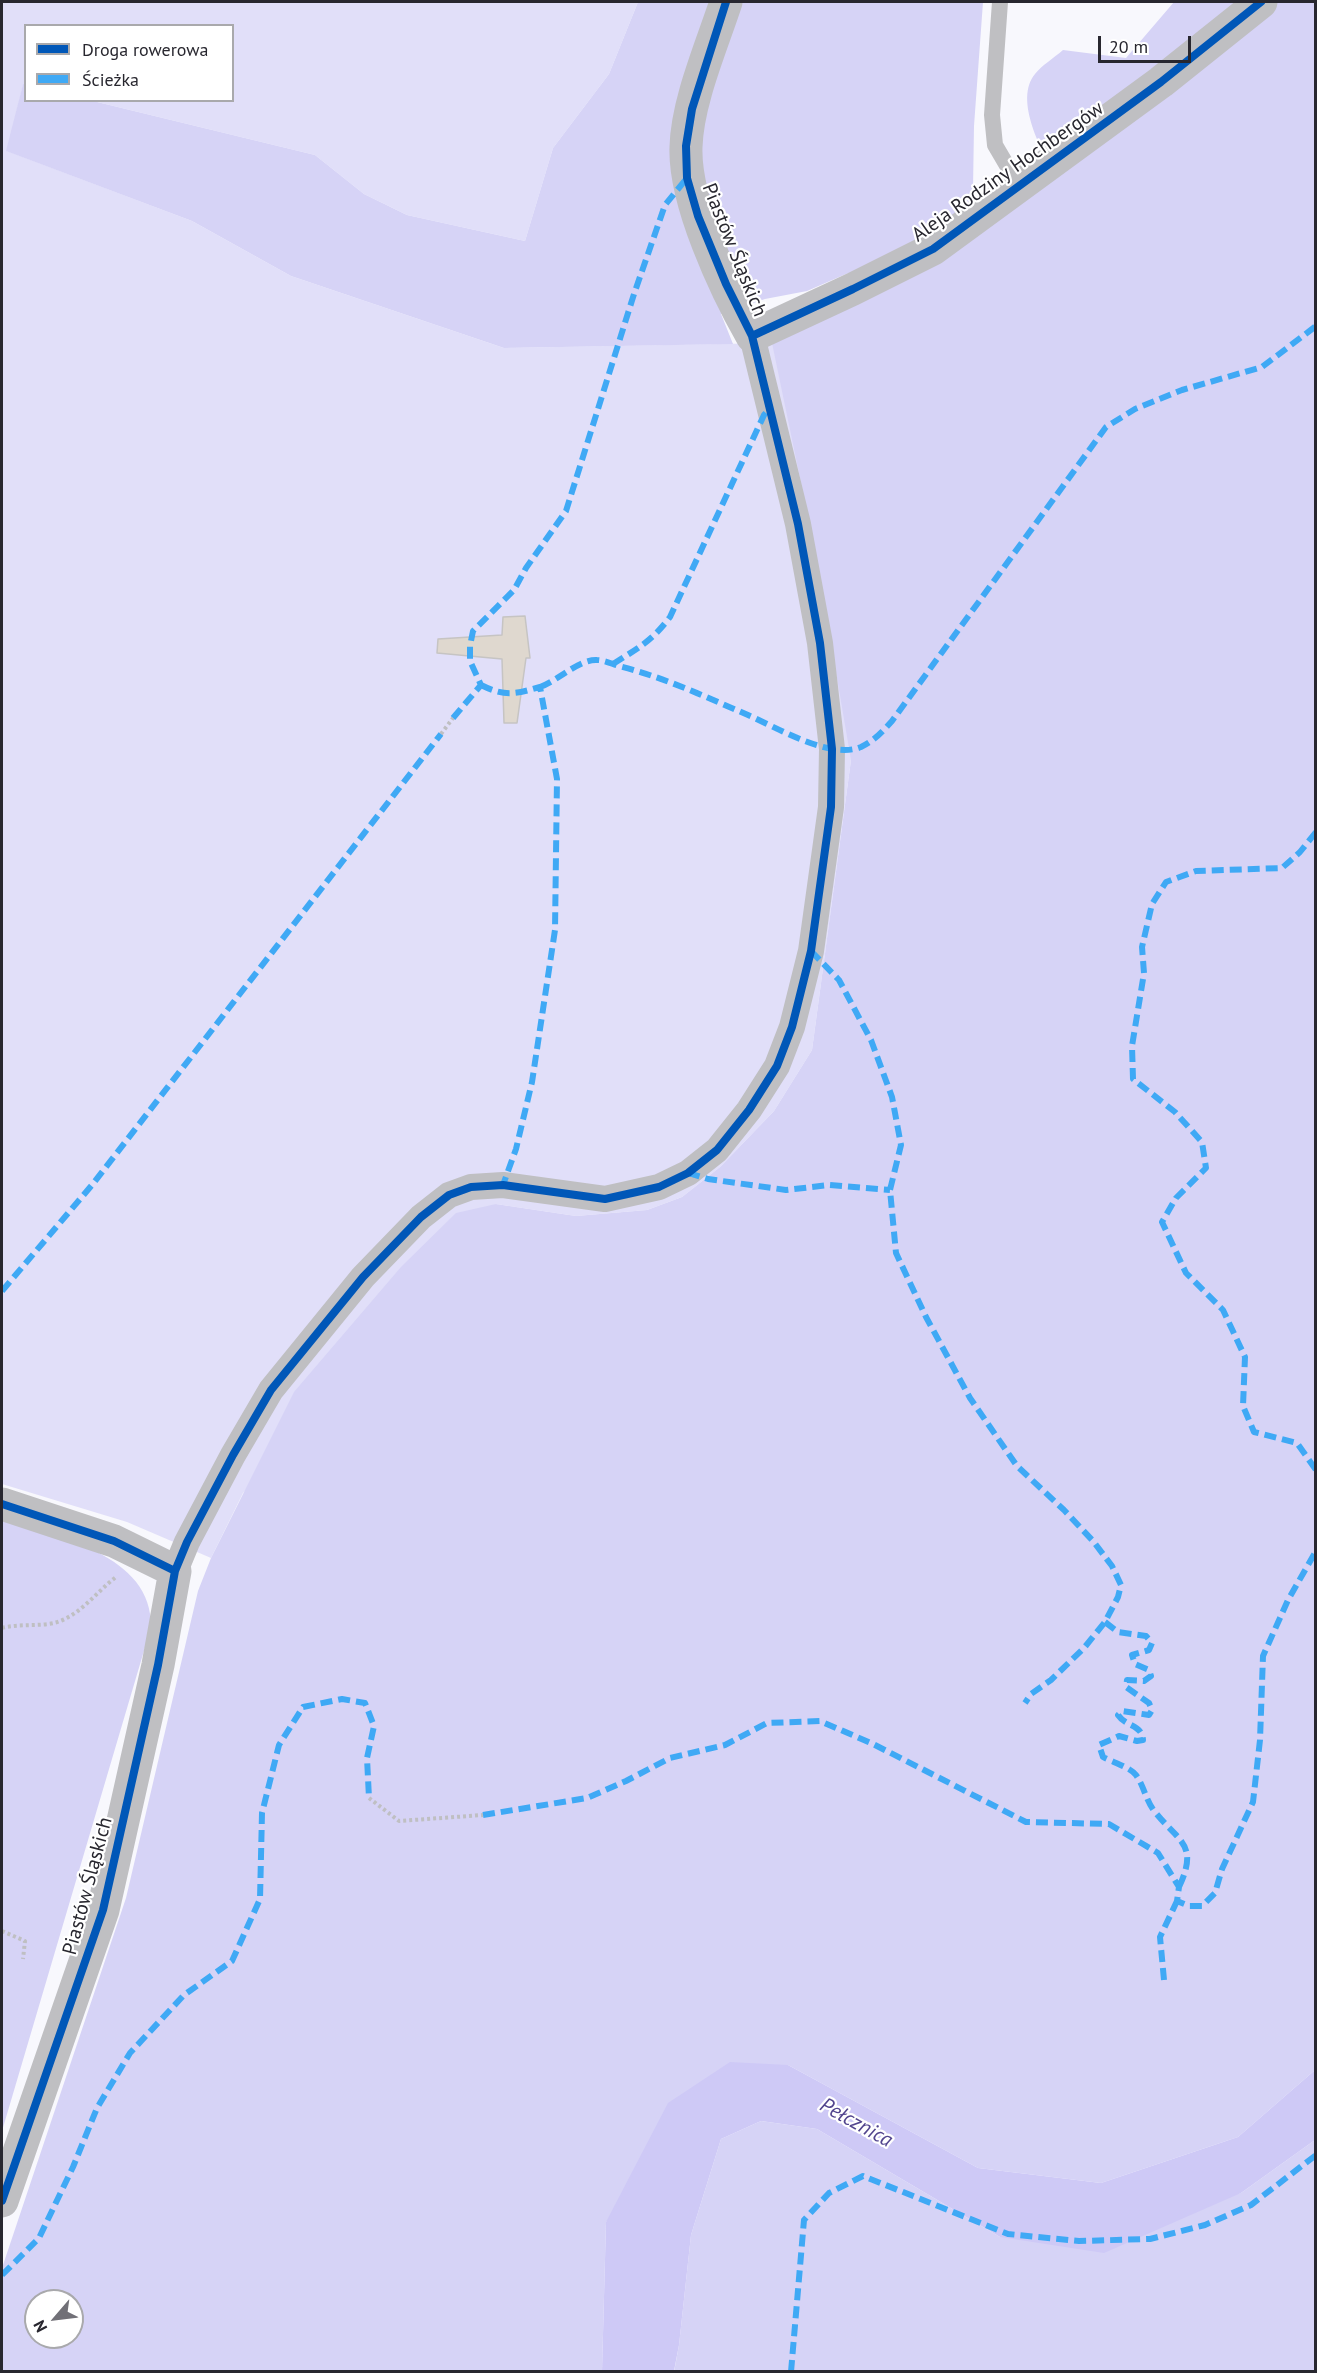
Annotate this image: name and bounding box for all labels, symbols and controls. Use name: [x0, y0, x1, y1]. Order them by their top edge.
legend: [24, 24, 234, 102]
scale bar: [1101, 24, 1194, 62]
text: 20 m: [1109, 35, 1148, 58]
text: Droga rowerowa: [82, 38, 208, 61]
text: Ścieżka: [82, 68, 139, 91]
street label: Aleja Rodziny Hochbergów: [908, 97, 1108, 247]
street label: Piastów Śląskich: [696, 180, 772, 320]
street label: Piastów Śląskich: [58, 1814, 118, 1958]
water label: Pełcznica: [815, 2093, 897, 2153]
north arrow: [24, 2289, 84, 2349]
text: N: [29, 2317, 51, 2336]

